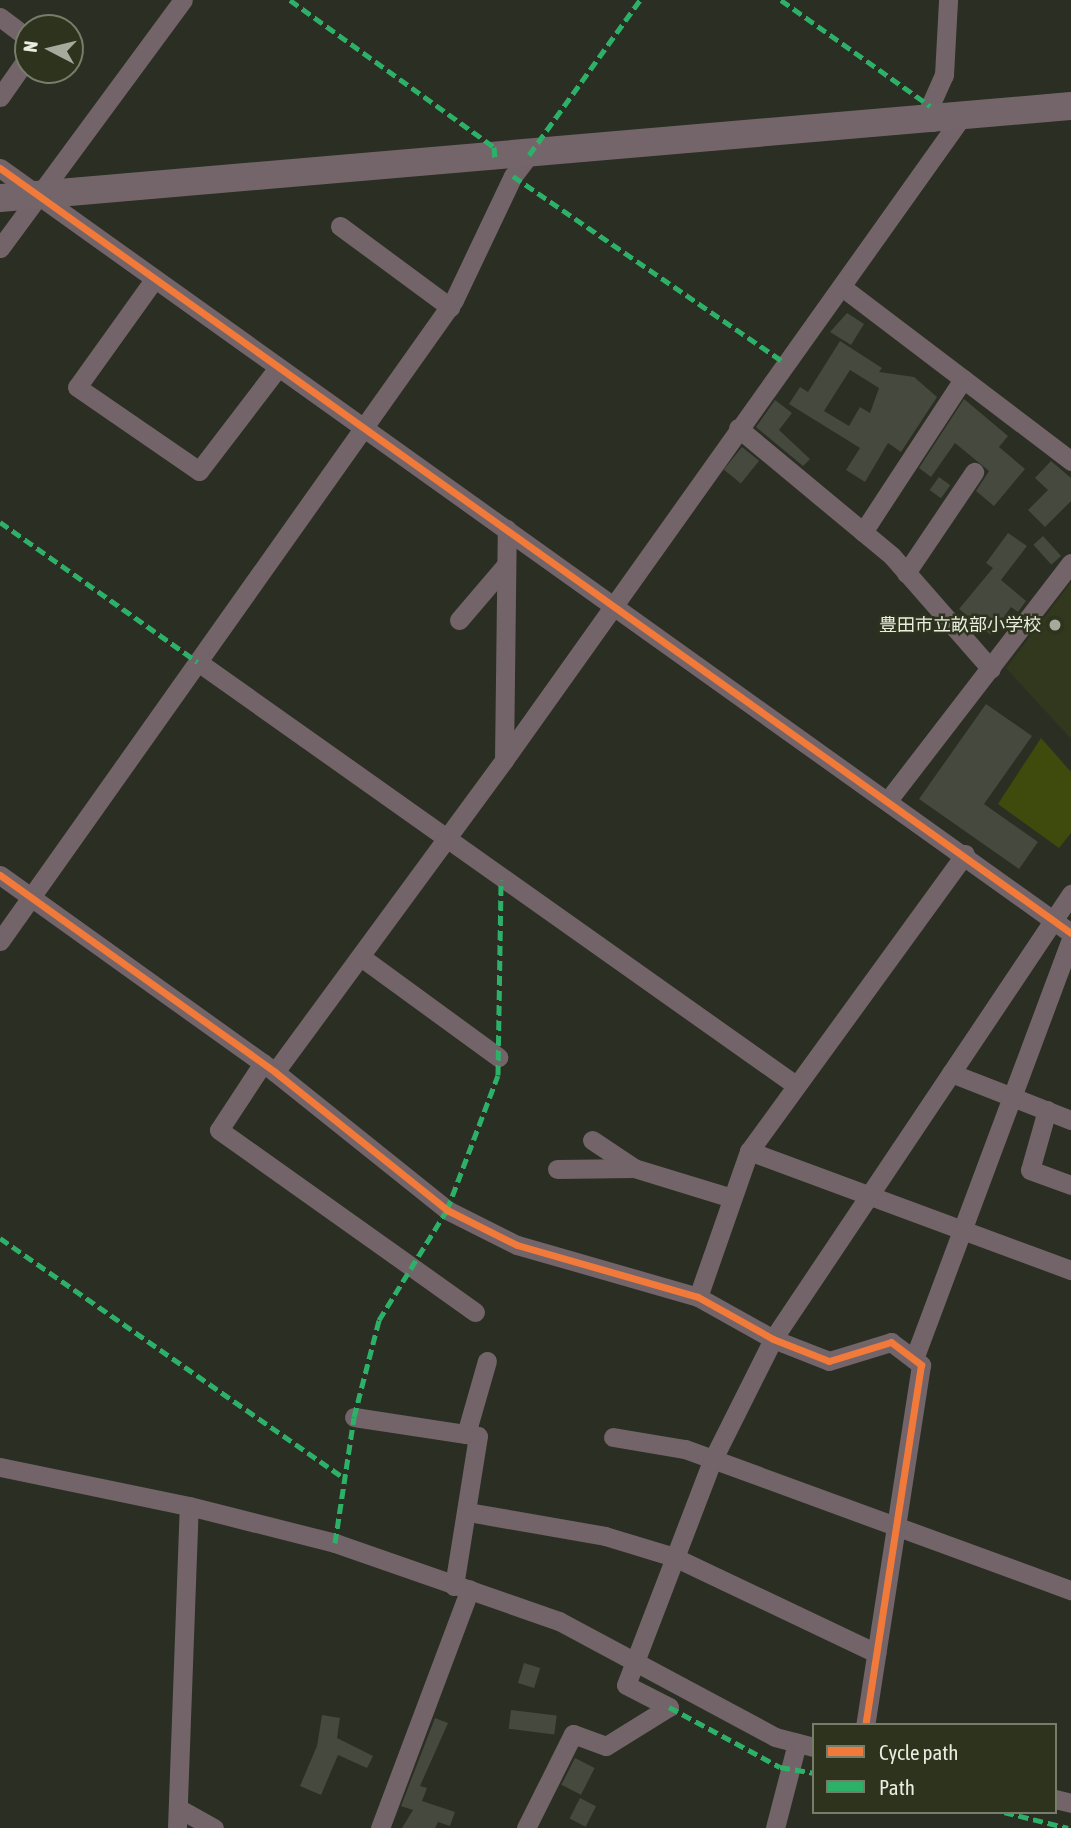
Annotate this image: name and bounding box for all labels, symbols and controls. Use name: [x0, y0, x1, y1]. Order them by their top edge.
north arrow: [14, 14, 84, 84]
text: N: [19, 40, 42, 54]
place label: 豊田市立畝部小学校: [879, 614, 1041, 636]
marker: 豊田市立畝部小学校: [1047, 617, 1063, 633]
legend: [812, 1723, 1057, 1814]
text: Cycle path: [879, 1740, 958, 1764]
text: Path: [879, 1775, 915, 1799]

